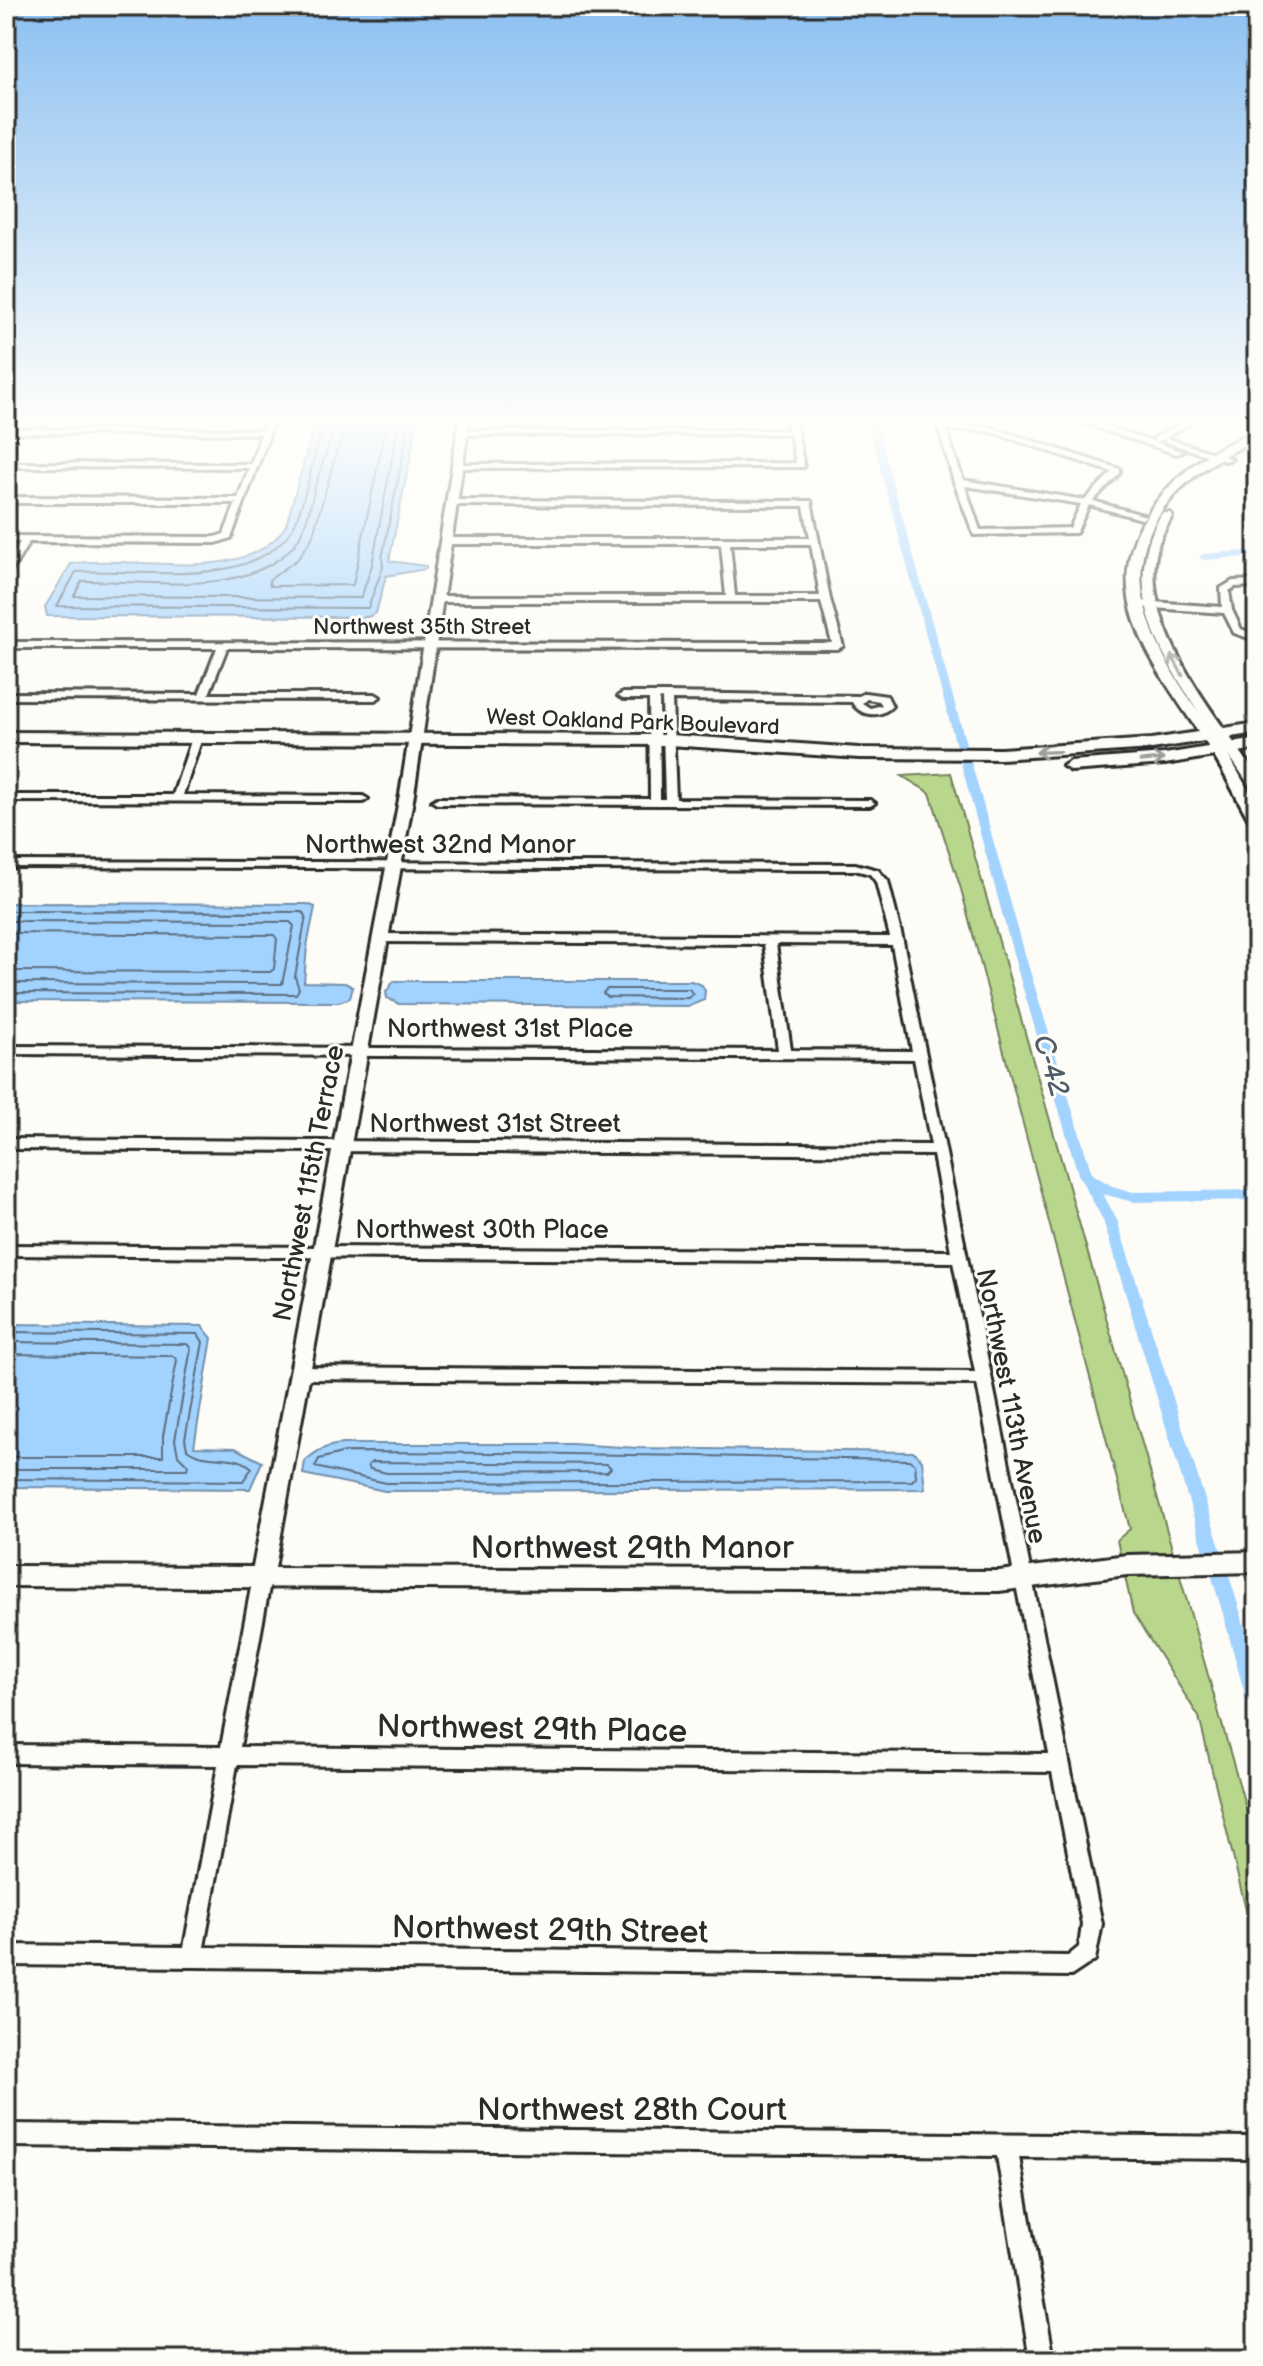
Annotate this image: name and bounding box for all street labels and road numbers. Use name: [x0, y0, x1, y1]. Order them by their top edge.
street label: Northwest 35th Street: [313, 614, 531, 641]
street label: West Oakland Park Boulevard: [486, 704, 780, 741]
street label: Northwest 32nd Manor: [305, 830, 576, 861]
street label: Northwest 31st Place: [387, 1014, 633, 1045]
street label: Northwest 115th Terrace: [267, 1042, 351, 1324]
street label: Northwest 31st Street: [369, 1109, 621, 1140]
street label: Northwest 30th Place: [355, 1215, 609, 1246]
street label: Northwest 113th Avenue: [969, 1266, 1052, 1546]
street label: Northwest 29th Manor: [471, 1529, 794, 1568]
street label: Northwest 29th Place: [376, 1707, 688, 1752]
street label: Northwest 29th Street: [391, 1908, 709, 1953]
street label: Northwest 28th Court: [477, 2091, 787, 2130]

